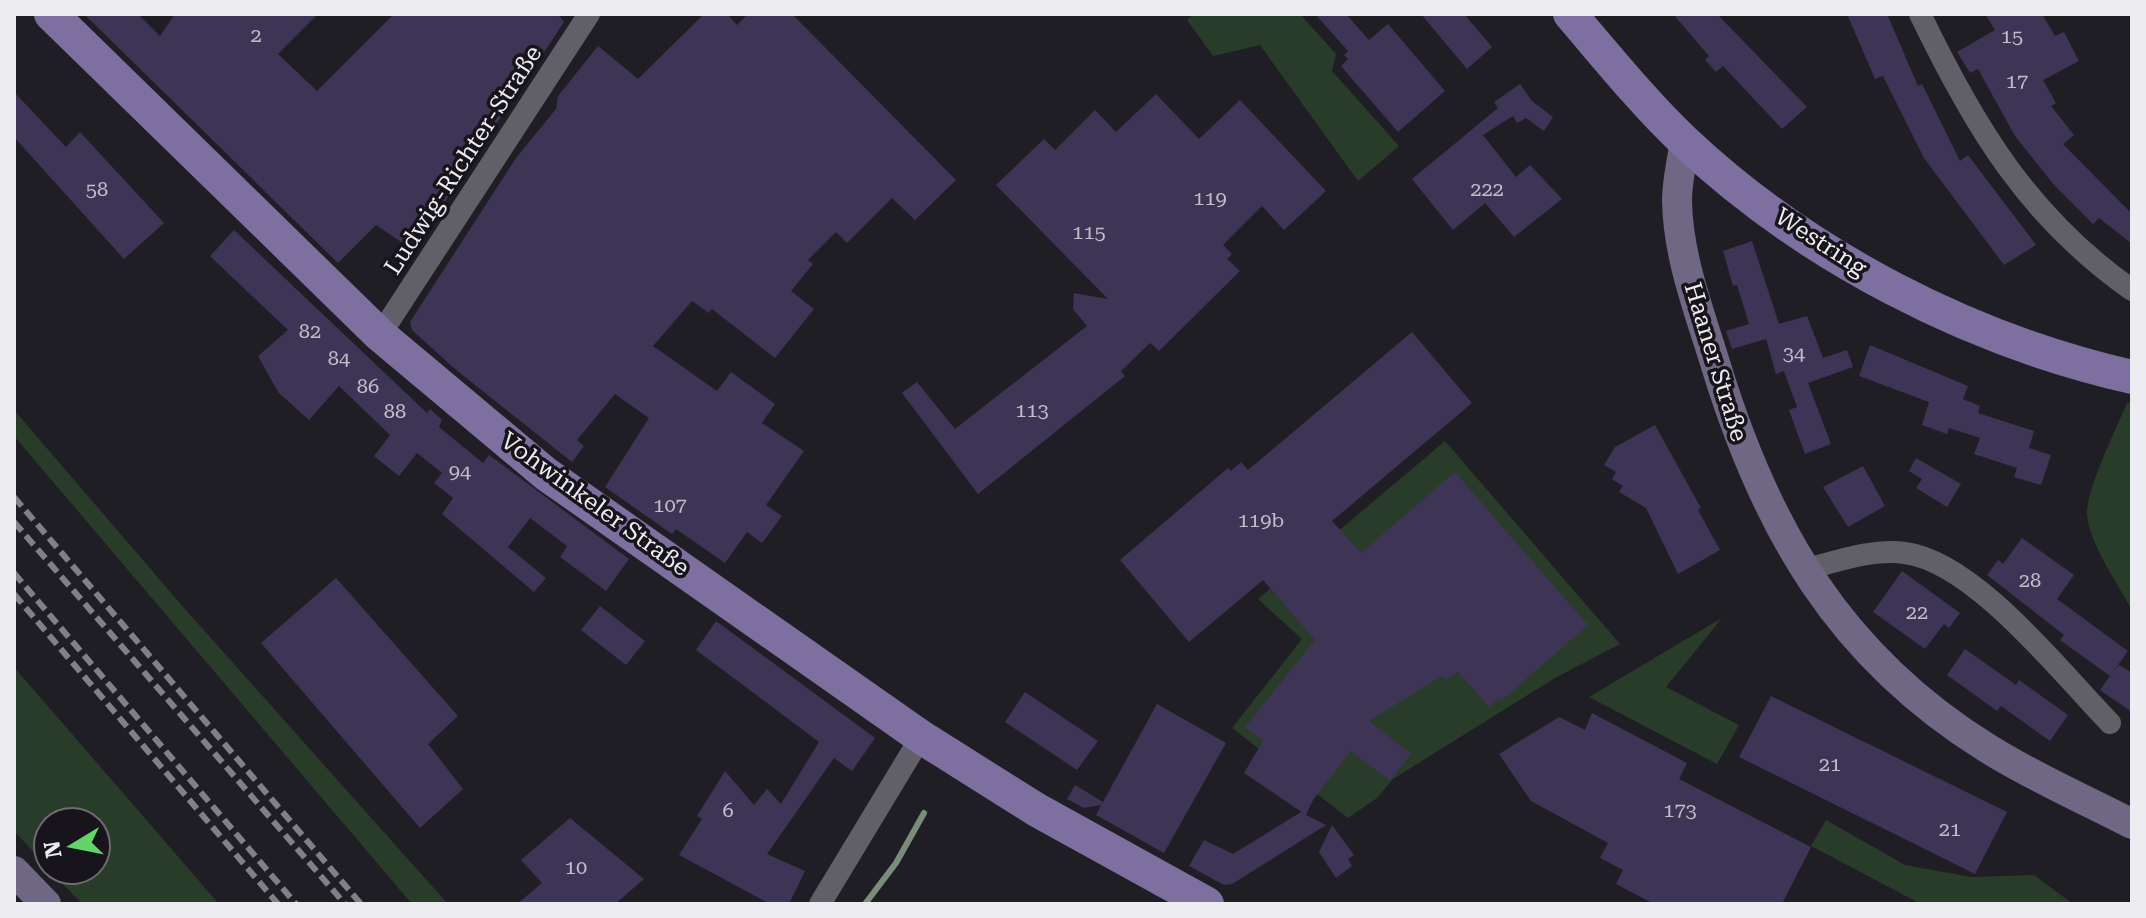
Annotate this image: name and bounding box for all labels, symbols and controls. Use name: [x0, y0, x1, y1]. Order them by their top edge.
house number: 2: [250, 23, 262, 47]
house number: 15: [2001, 24, 2023, 48]
street label: Ludwig-Richter-Straße: [378, 40, 548, 280]
house number: 17: [2006, 69, 2028, 93]
house number: 58: [86, 177, 108, 201]
house number: 222: [1470, 177, 1504, 201]
house number: 119: [1193, 186, 1227, 210]
street label: Westring: [1770, 202, 1872, 282]
house number: 115: [1072, 220, 1106, 244]
street label: Haaner Straße: [1679, 279, 1753, 445]
house number: 82: [299, 319, 321, 343]
house number: 34: [1783, 341, 1806, 365]
house number: 84: [328, 346, 351, 370]
house number: 86: [357, 374, 379, 398]
house number: 113: [1015, 398, 1049, 422]
house number: 88: [384, 399, 406, 423]
street label: Vohwinkeler Straße: [495, 426, 695, 582]
house number: 94: [449, 459, 472, 483]
house number: 107: [653, 493, 687, 517]
house number: 119b: [1238, 508, 1284, 532]
house number: 28: [2019, 568, 2041, 592]
house number: 22: [1906, 600, 1928, 624]
house number: 21: [1819, 752, 1841, 776]
house number: 6: [722, 798, 734, 822]
house number: 173: [1663, 798, 1697, 822]
north arrow: [32, 806, 112, 886]
house number: 21: [1939, 817, 1961, 841]
text: N: [39, 839, 67, 860]
house number: 10: [565, 855, 587, 879]

